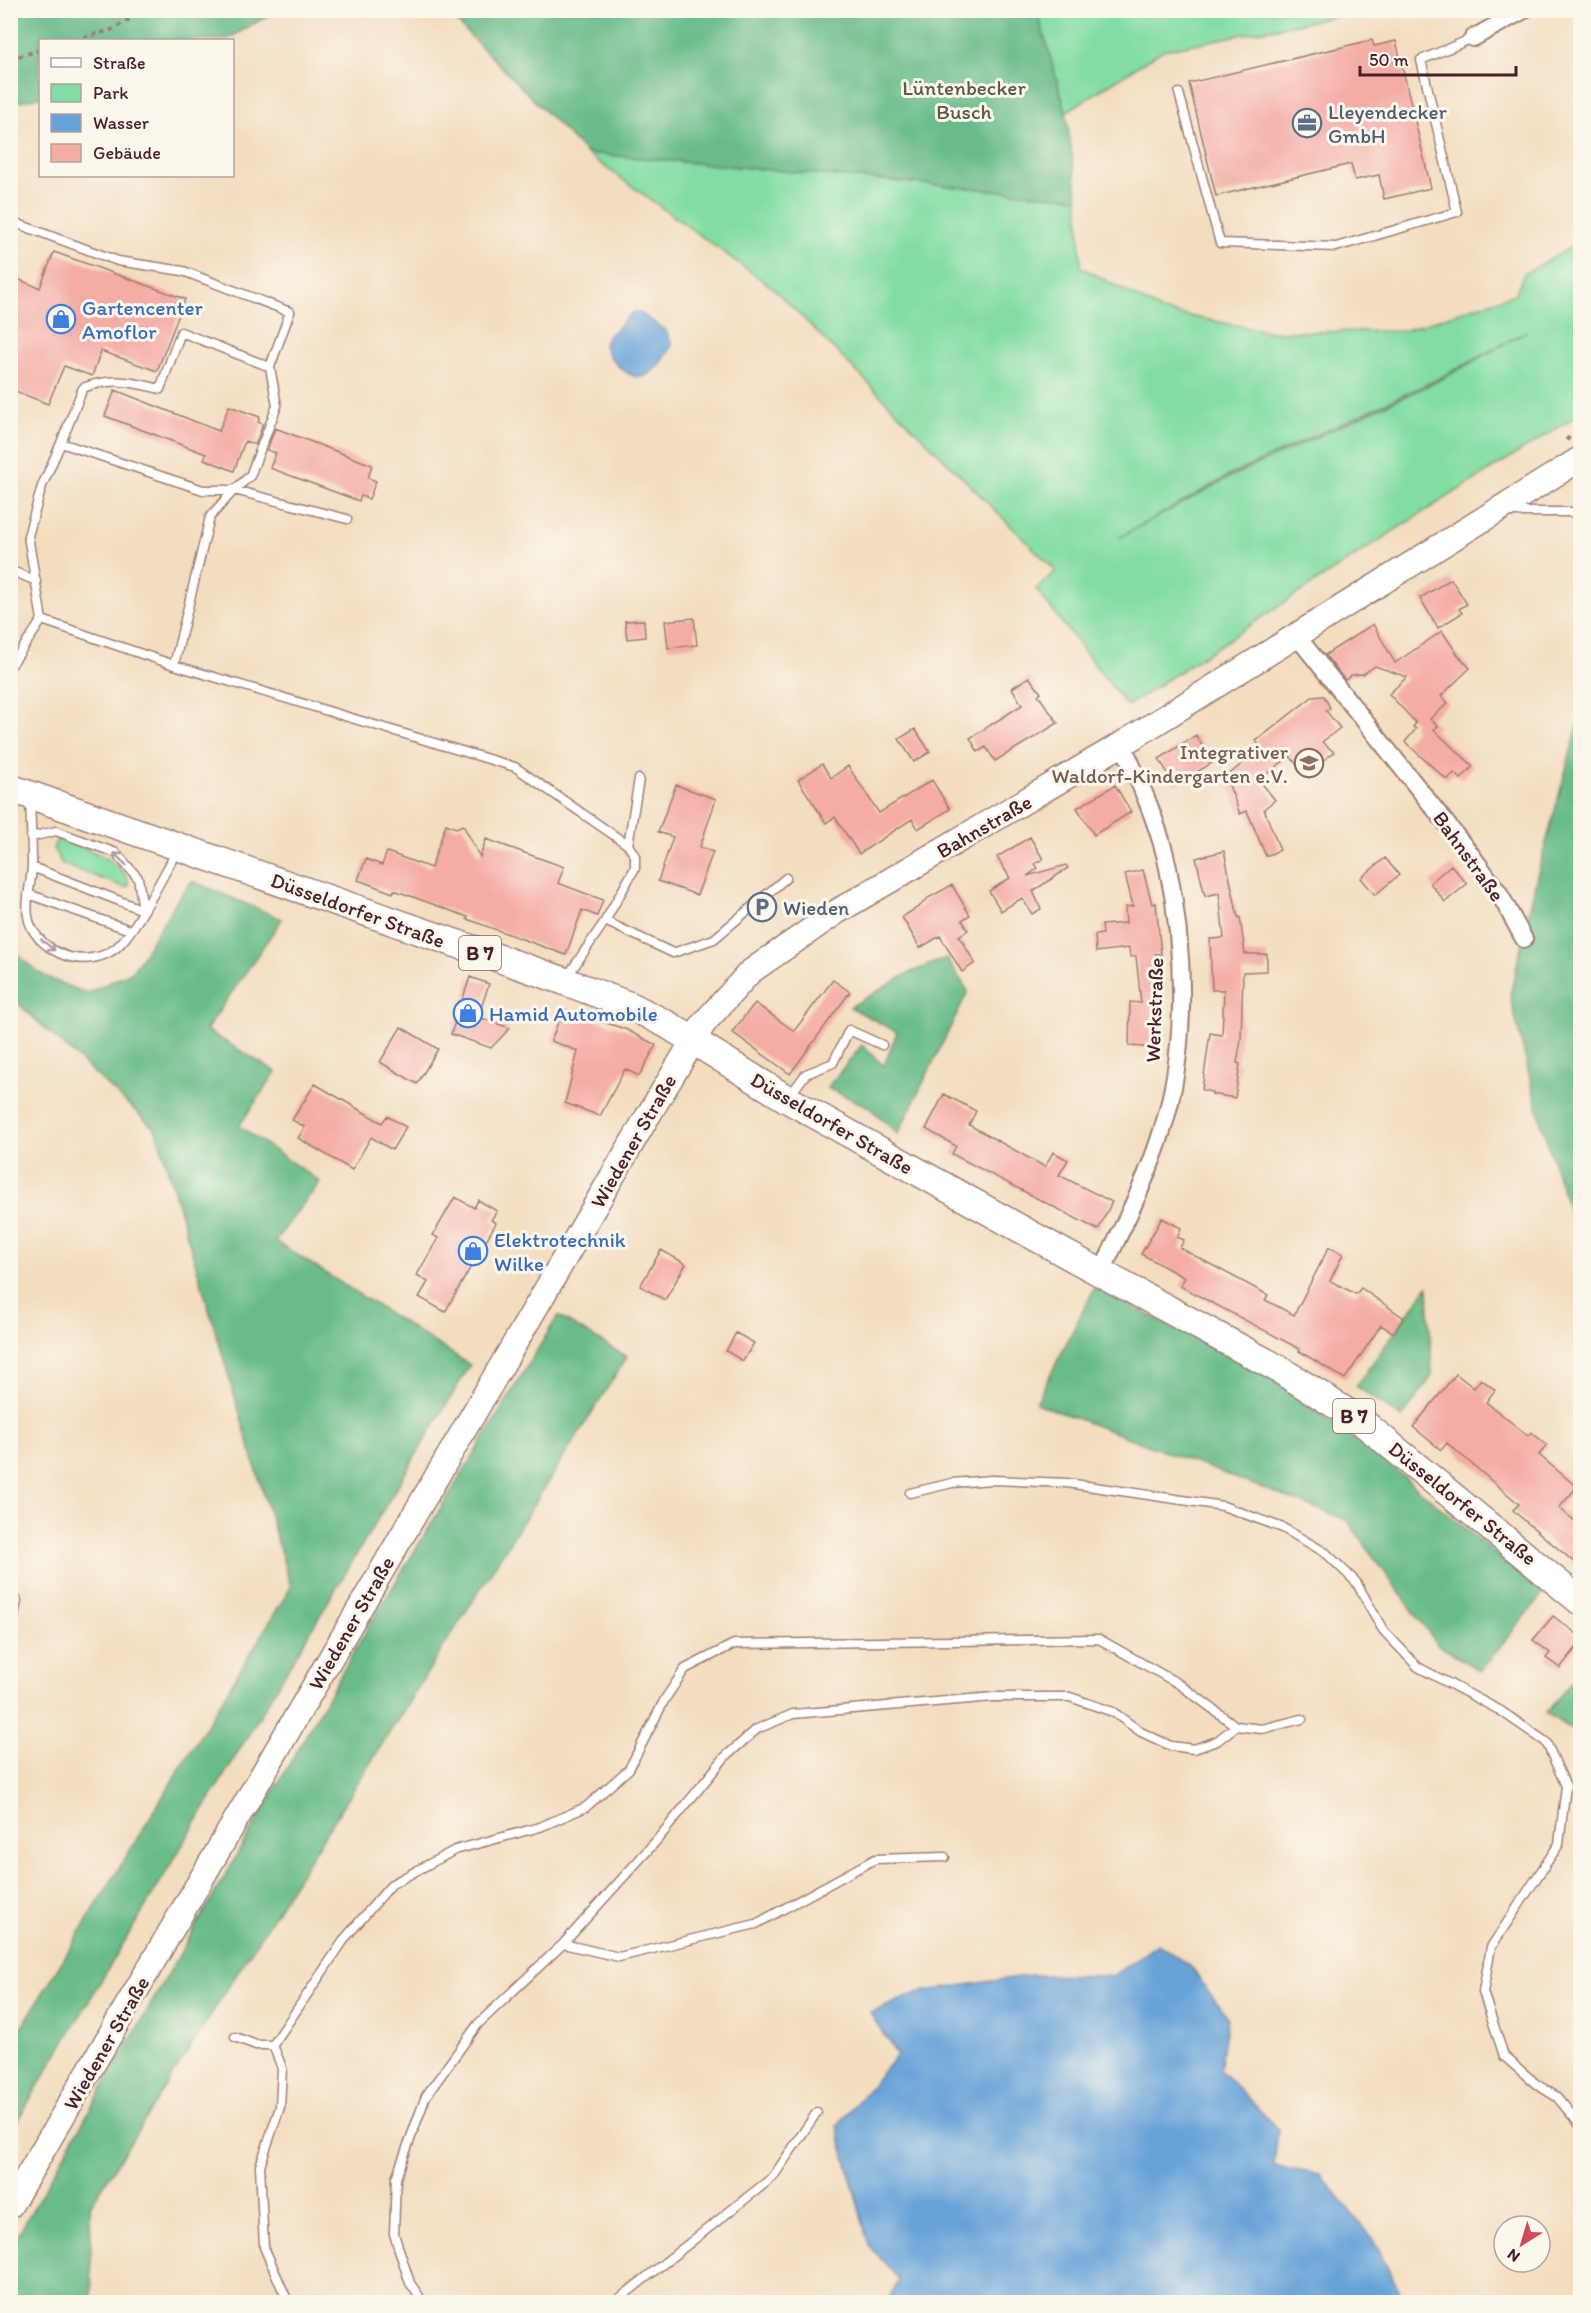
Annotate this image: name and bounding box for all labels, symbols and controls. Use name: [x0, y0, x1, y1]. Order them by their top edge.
legend: [39, 39, 234, 177]
scale bar: [1360, 39, 1516, 77]
text: 50 m: [1369, 49, 1409, 71]
text: Straße: [93, 52, 146, 74]
park label: Lüntenbecker Busch: [902, 75, 1026, 124]
text: Park: [93, 82, 128, 104]
place label: Lleyendecker GmbH: [1328, 99, 1447, 148]
office icon: Lleyendecker GmbH: [1291, 107, 1323, 139]
text: Wasser: [93, 112, 150, 134]
text: Gebäude: [93, 142, 161, 164]
place label: Gartencenter Amoflor: [82, 295, 204, 344]
shop icon: Gartencenter Amoflor: [45, 303, 77, 335]
place label: Integrativer Waldorf-Kindergarten e.V.: [1052, 739, 1289, 788]
school or university icon: Integrativer Waldorf-Kindergarten e.V.: [1293, 747, 1325, 779]
street label: Bahnstraße: [932, 789, 1036, 863]
street label: Bahnstraße: [1428, 806, 1510, 906]
one-way arrow: [112, 852, 127, 866]
street label: Düsseldorfer Straße: [268, 867, 448, 953]
parking icon: Wieden: [746, 891, 778, 923]
place label: Wieden: [783, 895, 849, 920]
road number: B 7: [459, 936, 501, 970]
one-way arrow: [40, 938, 56, 951]
street label: Werkstraße: [1140, 957, 1168, 1063]
shop icon: Hamid Automobile: [452, 997, 484, 1029]
place label: Hamid Automobile: [489, 1001, 658, 1026]
street label: Düsseldorfer Straße: [746, 1066, 918, 1180]
street label: Wiedener Straße: [585, 1070, 681, 1212]
place label: Elektrotechnik Wilke: [494, 1227, 626, 1276]
shop icon: Elektrotechnik Wilke: [457, 1235, 489, 1267]
road number: B 7: [1333, 1399, 1375, 1433]
street label: Düsseldorfer Straße: [1384, 1436, 1542, 1570]
street label: Wiedener Straße: [303, 1552, 399, 1694]
street label: Wiedener Straße: [58, 1972, 154, 2114]
north arrow: [1492, 2214, 1552, 2274]
text: N: [1503, 2245, 1523, 2266]

